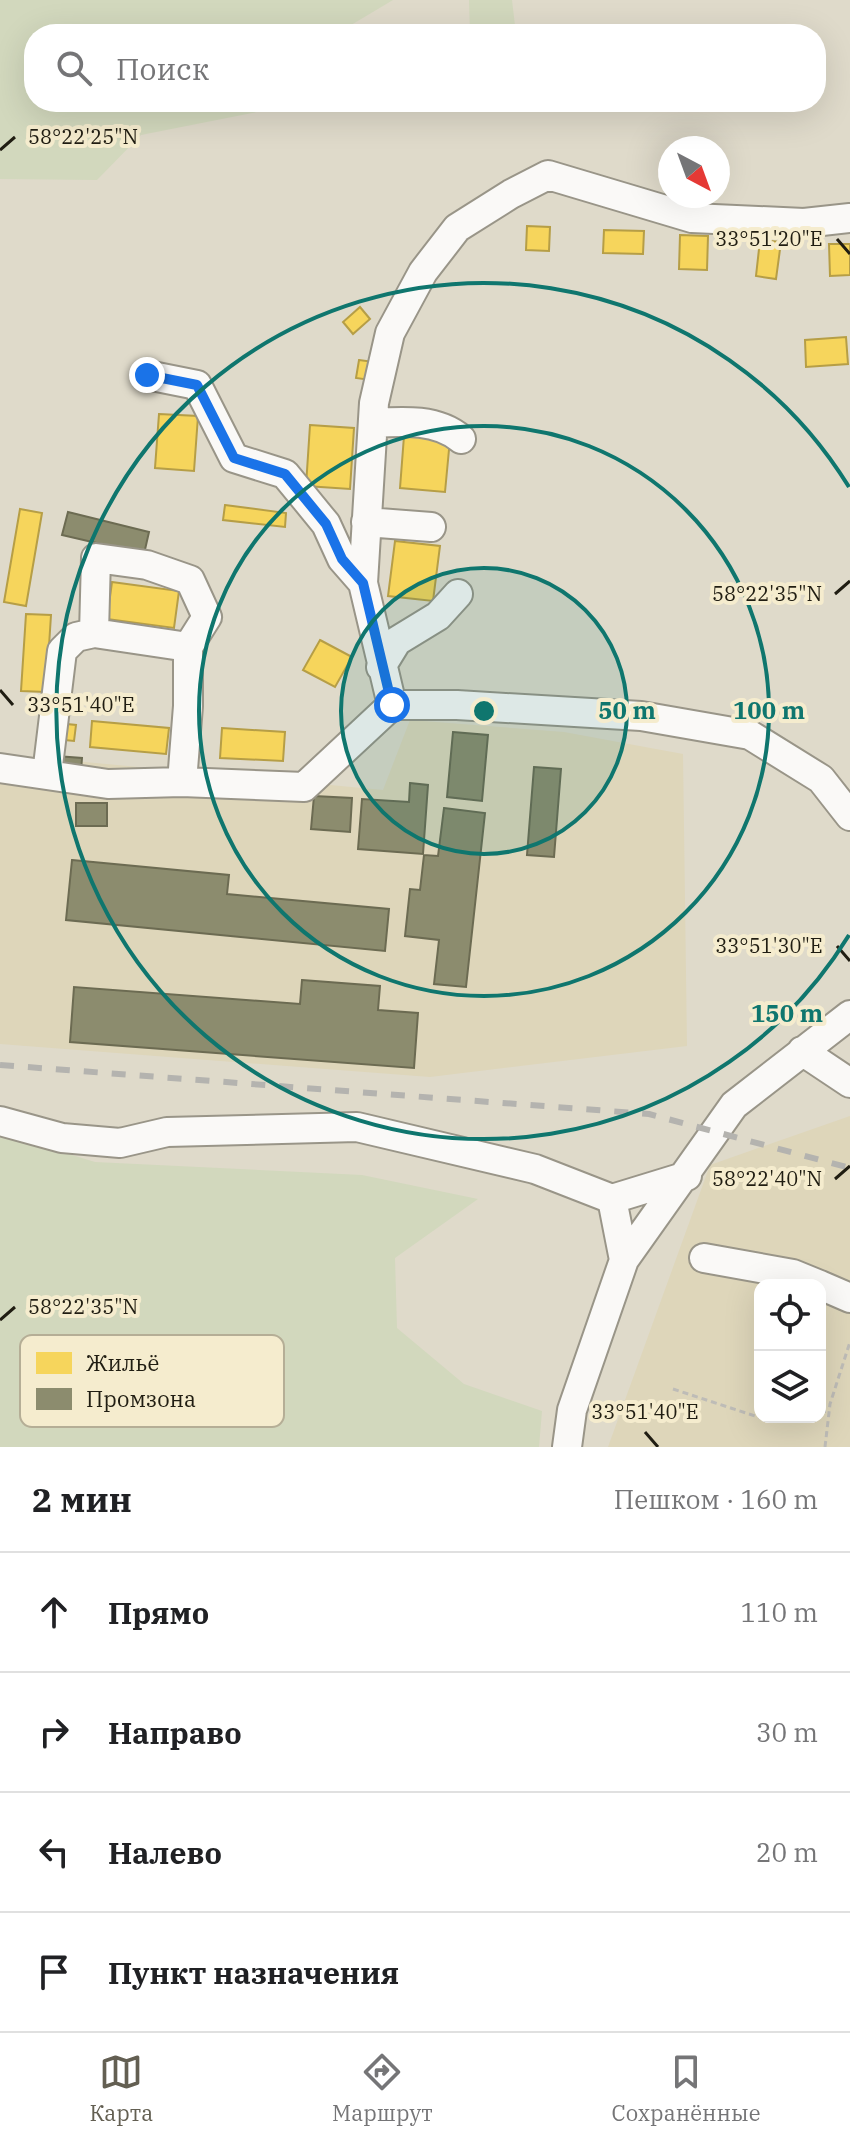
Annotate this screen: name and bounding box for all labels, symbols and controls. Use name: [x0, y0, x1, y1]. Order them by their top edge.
search box: [24, 24, 826, 112]
icon: search: [52, 46, 96, 90]
text: Поиск: [116, 49, 209, 88]
text: 58°22'25"N: [28, 123, 138, 150]
north arrow: [658, 136, 730, 208]
text: 33°51'20"E: [715, 225, 823, 252]
route end: [129, 357, 165, 393]
text: 58°22'35"N: [712, 580, 822, 607]
route start: [374, 687, 410, 723]
text: 33°51'40"E: [27, 691, 135, 718]
text: 50 m: [598, 694, 656, 726]
text: 100 m: [733, 694, 805, 726]
centre of rings: [470, 697, 498, 725]
text: 33°51'30"E: [715, 932, 823, 959]
text: 150 m: [751, 997, 823, 1029]
text: 58°22'40"N: [712, 1165, 822, 1192]
map controls: [754, 1279, 826, 1423]
button: locate: [754, 1279, 826, 1351]
text: 58°22'35"N: [28, 1293, 138, 1320]
legend: [20, 1335, 284, 1427]
text: Жильё: [86, 1348, 159, 1377]
button: layers: [754, 1351, 826, 1423]
text: Промзона: [86, 1384, 196, 1413]
text: 33°51'40"E: [591, 1398, 699, 1425]
text: 2 мин: [32, 1477, 132, 1521]
text: Пешком · 160 m: [614, 1482, 818, 1516]
icon: ahead: [32, 1590, 76, 1634]
text: Прямо: [108, 1593, 209, 1632]
text: 110 m: [740, 1595, 818, 1629]
icon: right: [32, 1710, 76, 1754]
text: Направо: [108, 1713, 242, 1752]
text: 30 m: [756, 1715, 818, 1749]
icon: left: [32, 1830, 76, 1874]
text: Налево: [108, 1833, 222, 1872]
text: 20 m: [756, 1835, 818, 1869]
icon: arrive: [32, 1950, 76, 1994]
text: Пункт назначения: [108, 1953, 399, 1992]
tab: Карта: [89, 2050, 153, 2127]
tab: Маршрут: [332, 2050, 433, 2127]
tab: Сохранённые: [612, 2050, 761, 2127]

